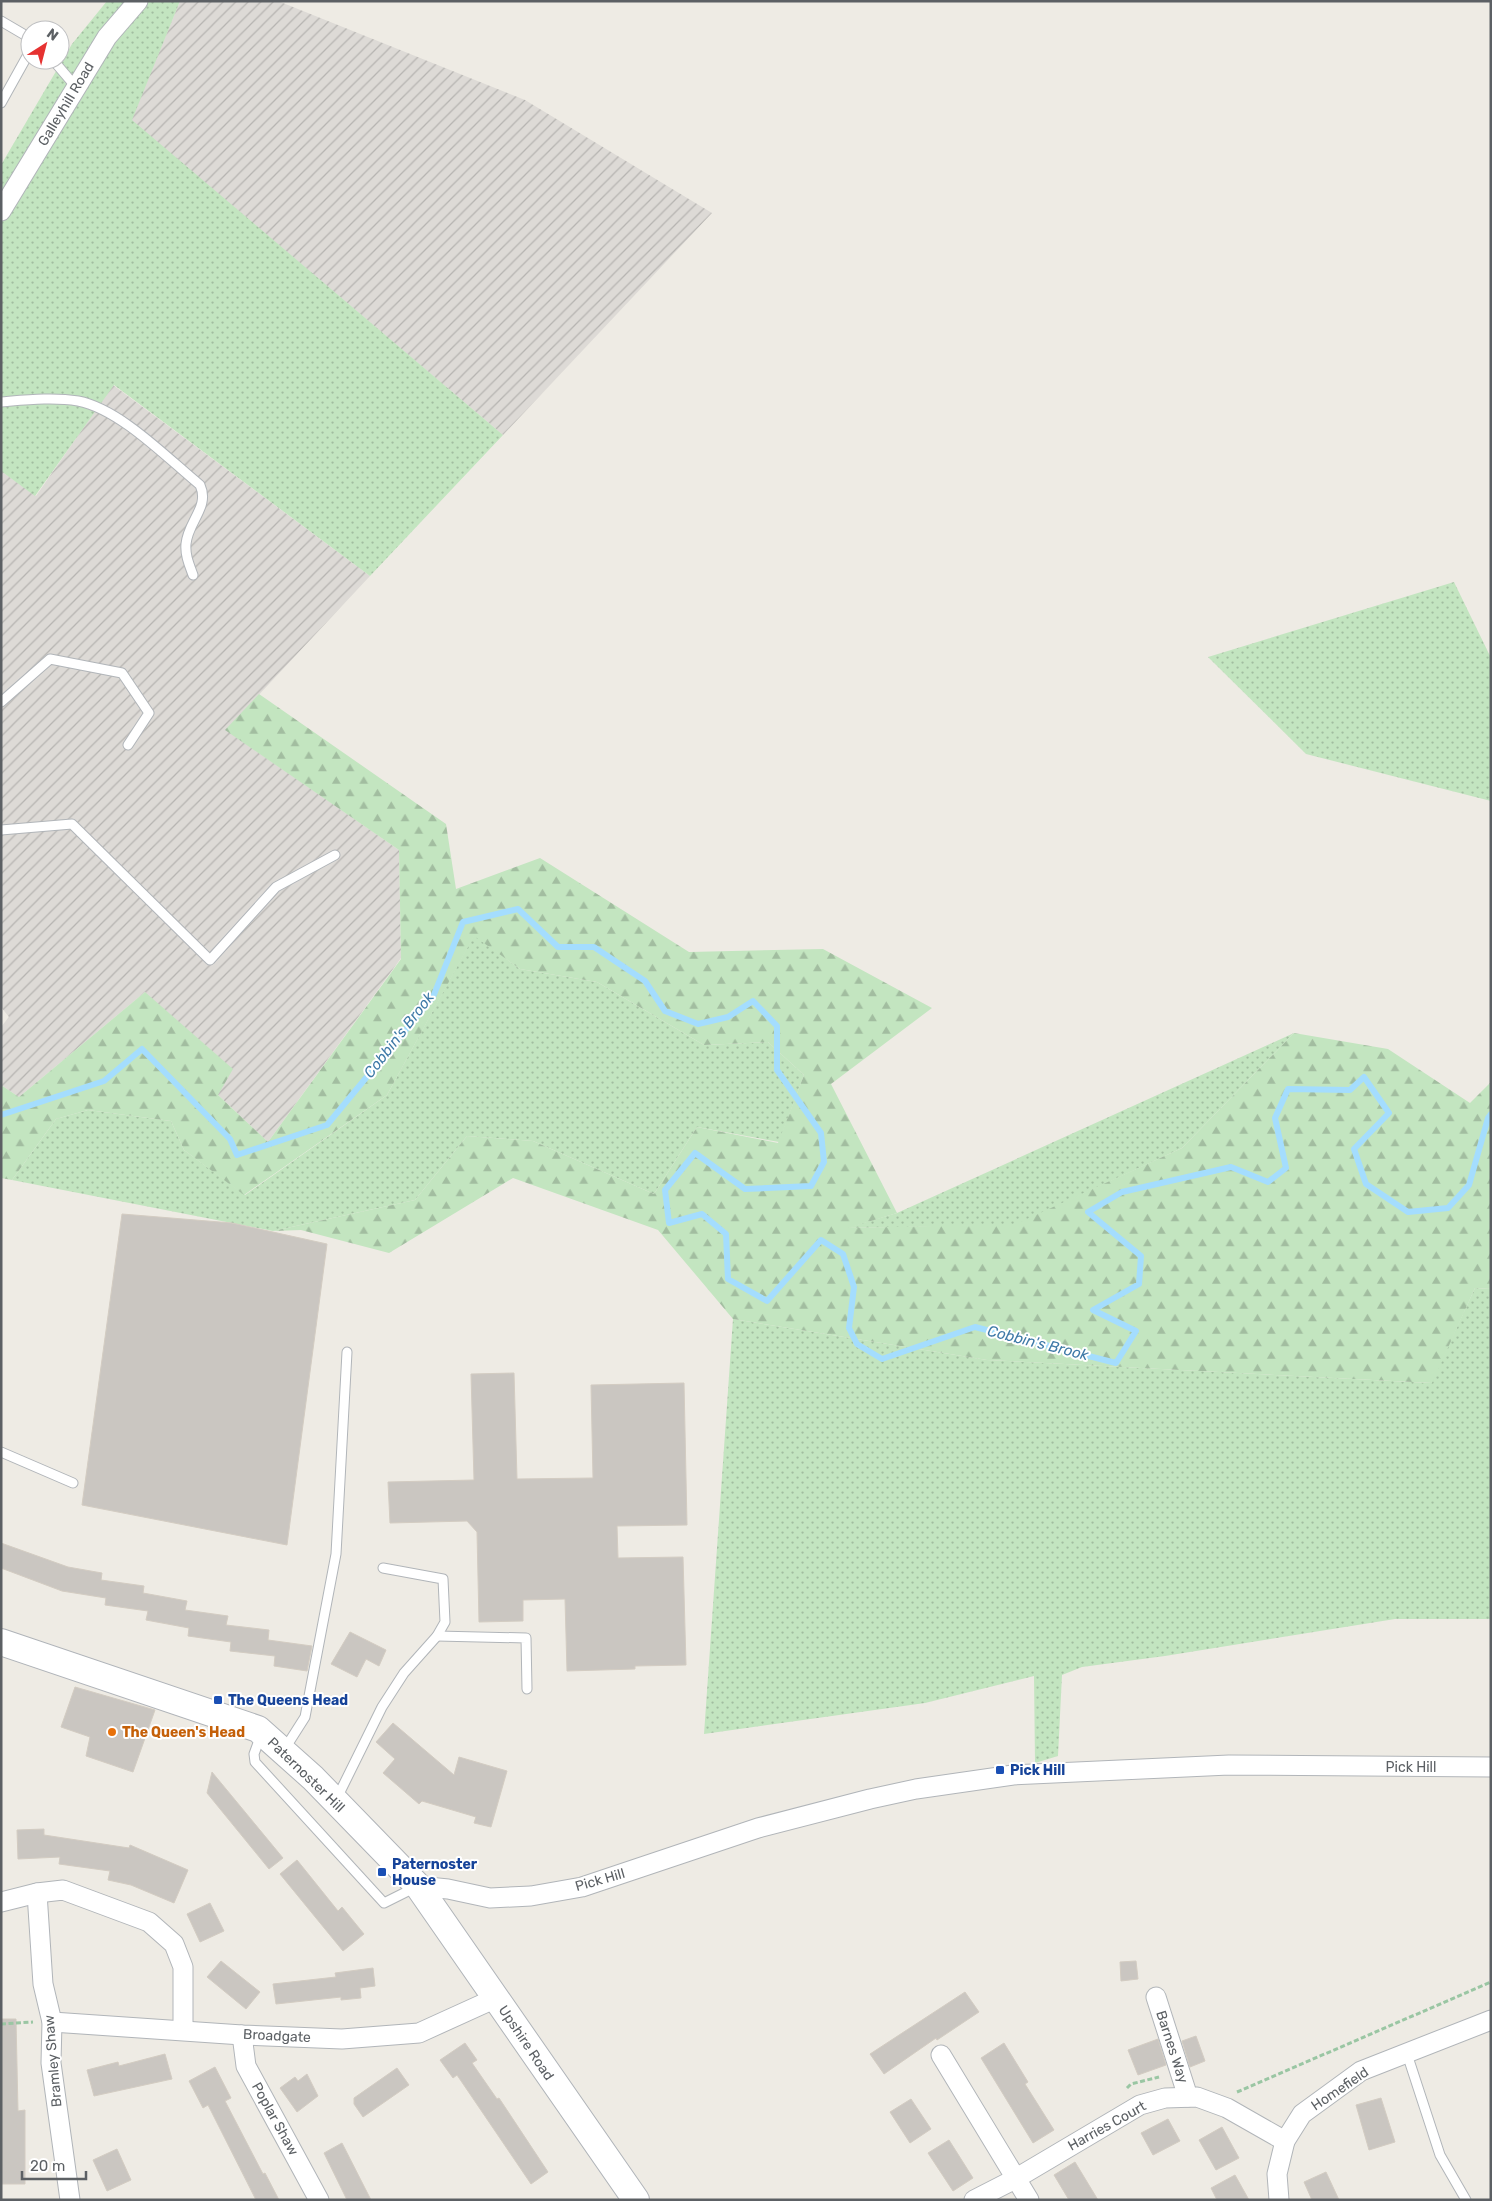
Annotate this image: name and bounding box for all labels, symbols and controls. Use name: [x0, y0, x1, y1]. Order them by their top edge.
north arrow: [20, 20, 70, 70]
text: N: [43, 25, 61, 45]
street label: Galleyhill Road: [34, 59, 98, 149]
water label: Cobbin's Brook: [360, 988, 438, 1081]
water label: Cobbin's Brook: [986, 1322, 1091, 1364]
place label: The Queens Head: [228, 1692, 348, 1709]
marker: The Queens Head: [212, 1694, 224, 1706]
place label: The Queen's Head: [122, 1724, 245, 1741]
marker: The Queen's Head: [106, 1726, 118, 1738]
street label: Paternoster Hill: [264, 1734, 348, 1816]
street label: Pick Hill: [1386, 1759, 1436, 1776]
place label: Pick Hill: [1010, 1762, 1065, 1779]
marker: Pick Hill: [994, 1764, 1006, 1776]
place label: Paternoster House: [392, 1856, 478, 1889]
street label: Pick Hill: [573, 1865, 627, 1895]
marker: Paternoster House: [376, 1866, 388, 1878]
street label: Upshire Road: [495, 2002, 557, 2084]
street label: Barnes Way: [1152, 2009, 1192, 2086]
street label: Bramley Shaw: [40, 2014, 66, 2108]
street label: Broadgate: [243, 2026, 312, 2046]
street label: Homefield: [1308, 2064, 1372, 2114]
street label: Poplar Shaw: [248, 2079, 302, 2159]
street label: Harries Court: [1065, 2097, 1150, 2154]
scale bar: [22, 2148, 86, 2180]
text: 20 m: [30, 2157, 65, 2175]

